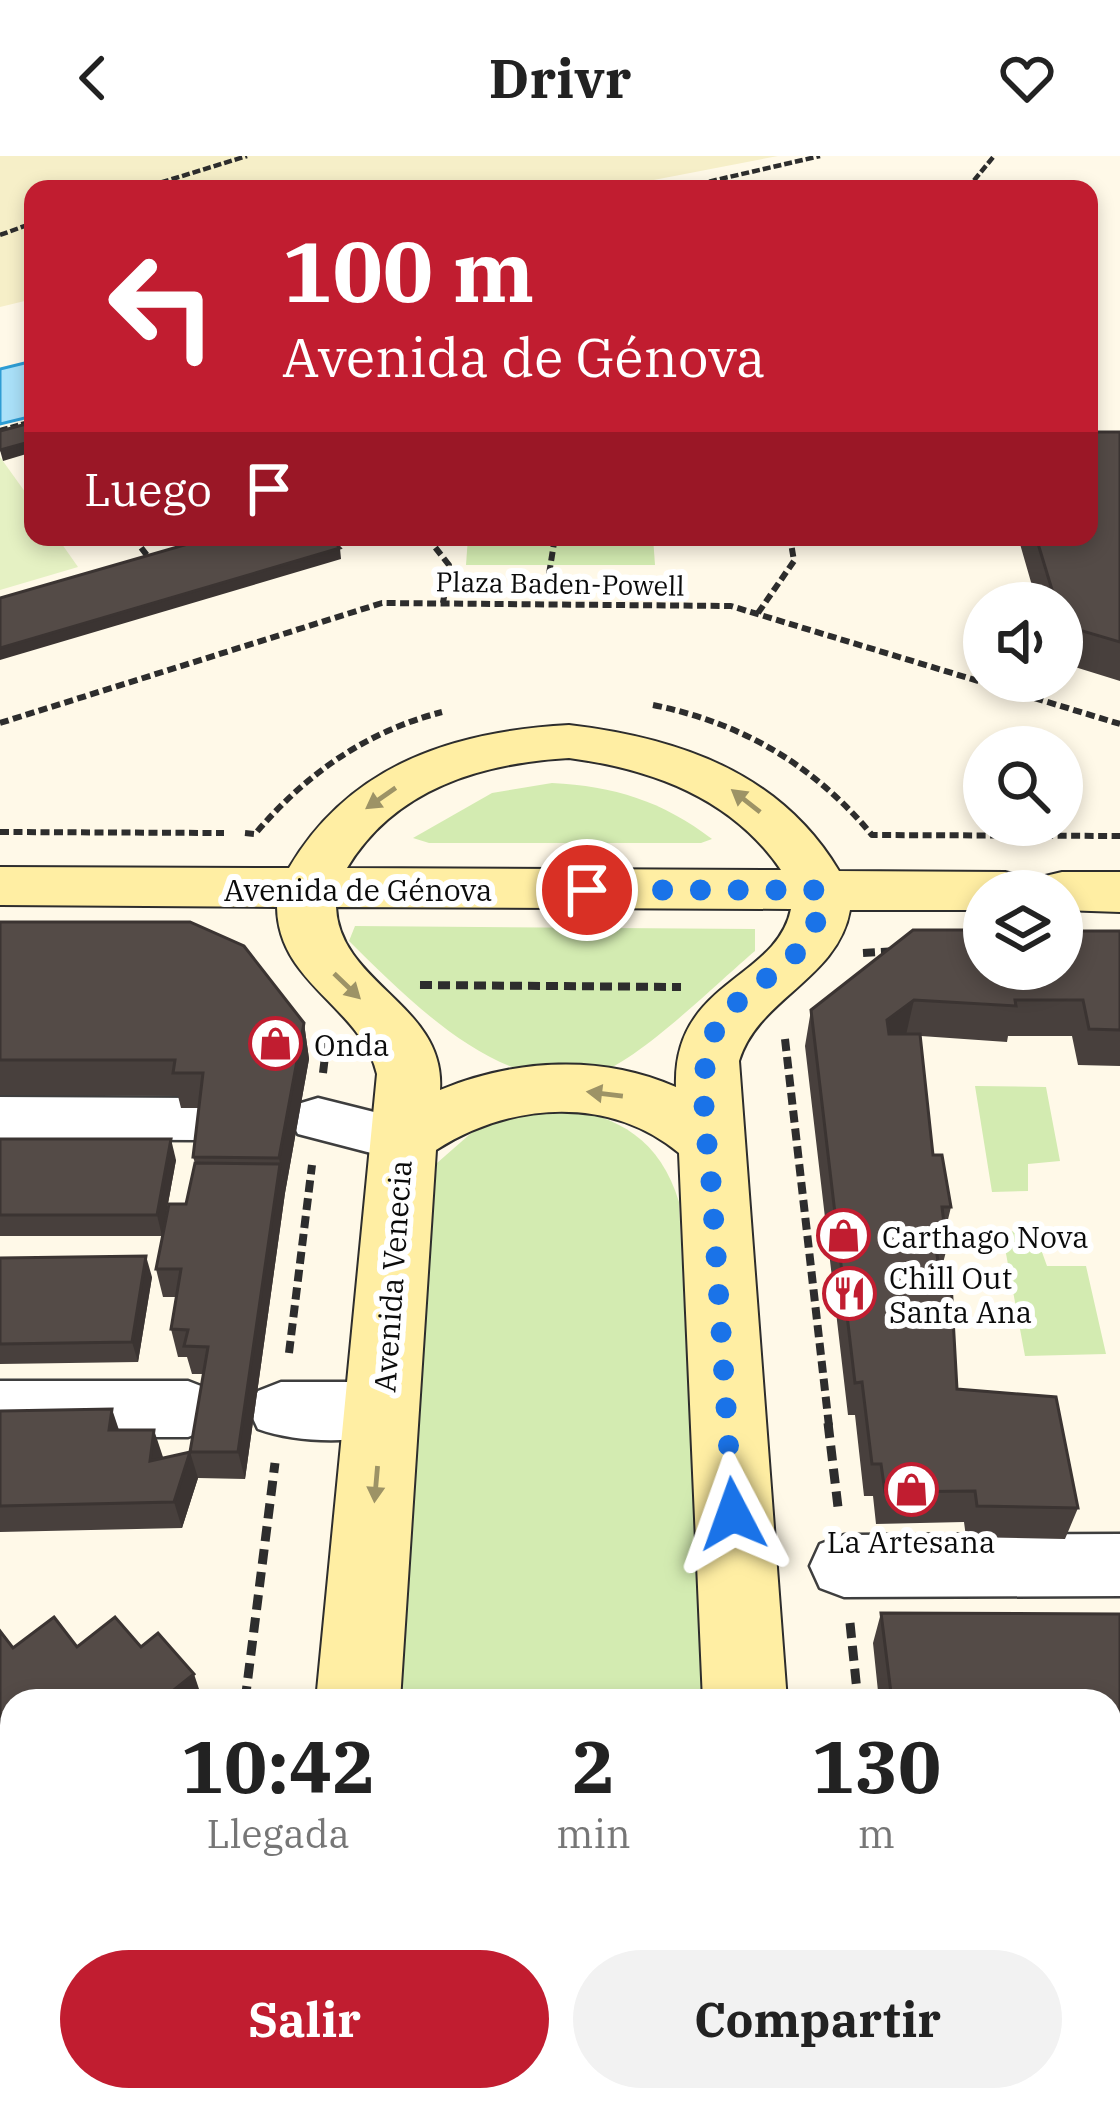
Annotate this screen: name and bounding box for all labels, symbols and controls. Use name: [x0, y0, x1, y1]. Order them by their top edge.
text: Drivr: [489, 43, 631, 113]
icon: back: [60, 45, 126, 111]
icon: heart: [994, 45, 1060, 111]
text: 100 m: [282, 216, 534, 325]
icon: left: [84, 228, 240, 384]
text: Avenida de Génova: [282, 322, 766, 392]
icon: arrive: [236, 456, 302, 522]
text: Luego: [84, 460, 212, 518]
street label: Plaza Baden-Powell: [435, 563, 685, 603]
map controls: [963, 582, 1083, 990]
button: sound: [963, 582, 1083, 702]
button: search: [963, 726, 1083, 846]
one-way arrow: [365, 786, 397, 809]
one-way arrow: [731, 789, 762, 814]
pin: [536, 839, 638, 941]
icon: arrive: [554, 857, 620, 923]
street label: Avenida de Génova: [224, 870, 492, 909]
button: layers: [963, 870, 1083, 990]
one-way arrow: [332, 972, 361, 1000]
shop icon: Onda: [247, 1016, 303, 1072]
place label: Onda: [314, 1025, 389, 1064]
one-way arrow: [586, 1085, 623, 1104]
street label: Avenida Venecia: [364, 1159, 420, 1393]
shop icon: Carthago Nova: [815, 1208, 871, 1264]
place label: Carthago Nova: [882, 1217, 1089, 1256]
place label: Chill Out Santa Ana: [889, 1258, 1032, 1331]
restaurant icon: Chill Out Santa Ana: [822, 1266, 878, 1322]
position arrow: [670, 1451, 796, 1577]
shop icon: La Artesana: [883, 1461, 939, 1517]
one-way arrow: [366, 1465, 385, 1503]
place label: La Artesana: [827, 1522, 995, 1561]
text: 10:42: [181, 1719, 375, 1813]
text: 2: [572, 1719, 615, 1813]
text: 130: [812, 1719, 941, 1813]
text: Llegada: [207, 1808, 350, 1859]
text: min: [556, 1808, 631, 1859]
text: m: [858, 1808, 895, 1859]
button: Salir: [60, 1950, 549, 2088]
button: Compartir: [573, 1950, 1062, 2088]

